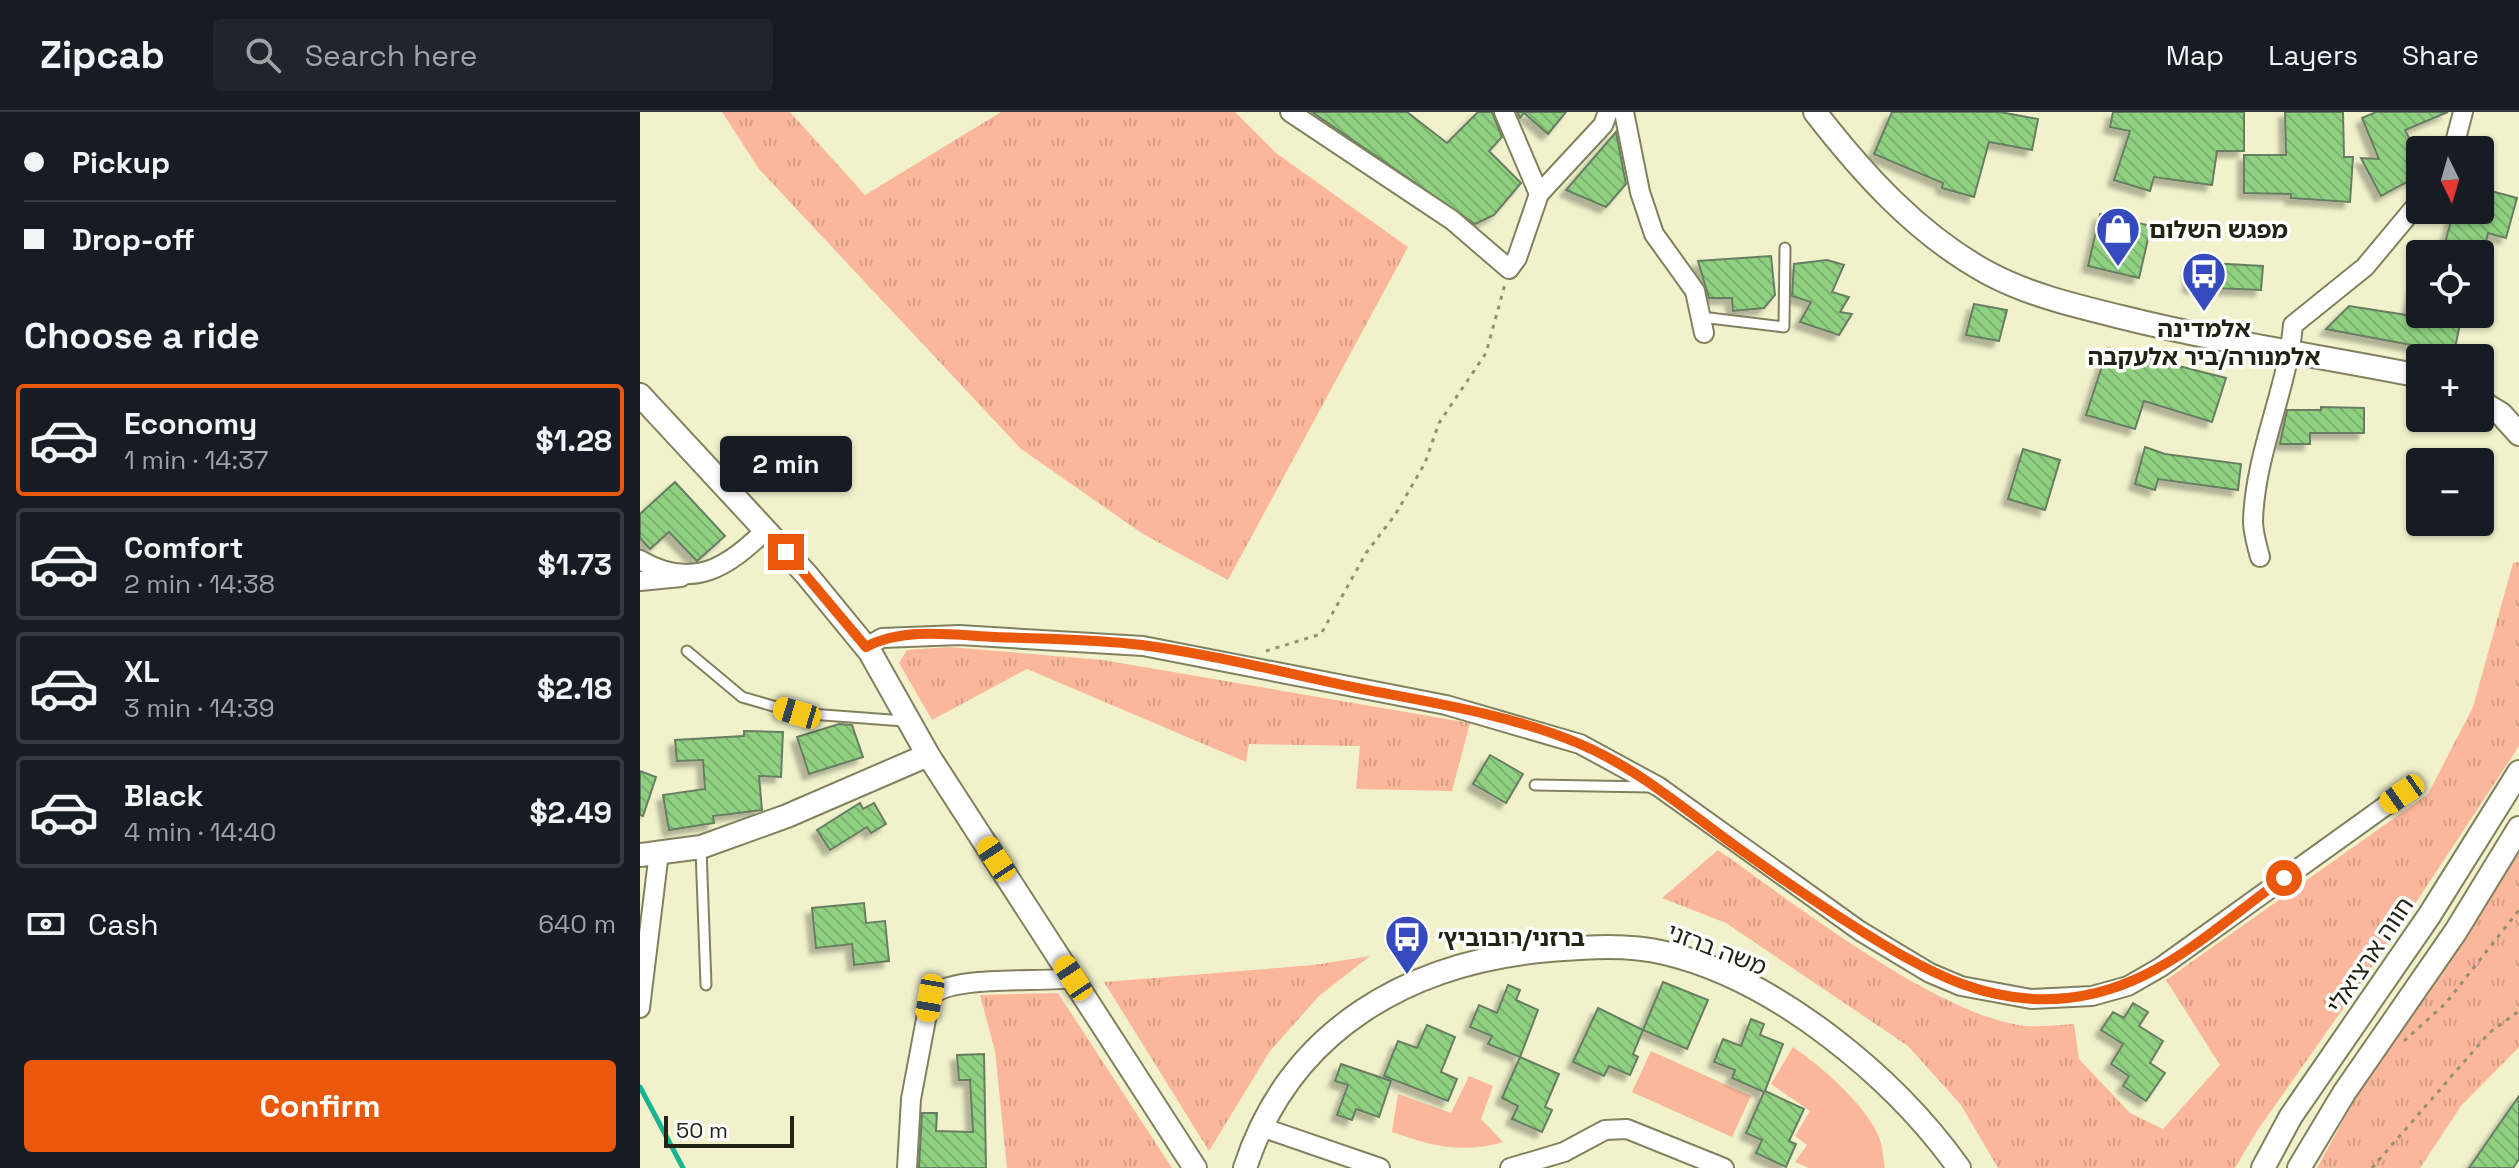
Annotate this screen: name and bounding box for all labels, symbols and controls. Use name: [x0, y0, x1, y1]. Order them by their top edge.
search box: [213, 19, 773, 91]
text: Zipcab: [40, 31, 165, 79]
icon: search: [241, 33, 285, 77]
text: Search here: [305, 36, 478, 75]
text: Map: [2166, 37, 2224, 73]
text: Layers: [2268, 37, 2358, 73]
text: Share: [2402, 37, 2479, 73]
north arrow: [2406, 136, 2494, 224]
map controls: [2406, 136, 2494, 536]
text: Pickup: [72, 143, 170, 182]
shop icon: מפגש השלום: [2094, 205, 2142, 268]
place label: מפגש השלום: [2149, 214, 2288, 245]
text: Drop-off: [72, 220, 195, 259]
button: locate: [2406, 240, 2494, 328]
bus stop icon: אלמדינה אלמנורה/ביר אלעקבה: [2180, 250, 2228, 313]
text: Choose a ride: [24, 313, 260, 359]
place label: אלמדינה אלמנורה/ביר אלעקבה: [2088, 313, 2320, 372]
button: +: [2406, 344, 2494, 432]
icon: car: [28, 404, 100, 476]
text: Economy: [124, 404, 257, 443]
text: $1.28: [536, 421, 612, 460]
callout: 2 min: [720, 436, 852, 492]
text: 1 min · 14:37: [124, 443, 269, 477]
text: 2 min: [752, 447, 820, 481]
button: −: [2406, 448, 2494, 536]
icon: car: [28, 528, 100, 600]
text: Comfort: [124, 528, 243, 567]
route end: [768, 534, 804, 570]
text: $1.73: [537, 545, 612, 584]
text: 2 min · 14:38: [124, 567, 275, 601]
icon: car: [28, 652, 100, 724]
text: XL: [124, 652, 160, 691]
text: $2.18: [537, 669, 612, 708]
text: 3 min · 14:39: [124, 691, 275, 725]
car: [771, 695, 823, 731]
car: [2375, 770, 2429, 818]
icon: car: [28, 776, 100, 848]
text: Black: [124, 776, 203, 815]
text: $2.49: [529, 793, 612, 832]
text: 4 min · 14:40: [124, 815, 276, 849]
car: [973, 832, 1019, 886]
route start: [2266, 860, 2302, 896]
street label: חווה ארציאלי: [2320, 891, 2420, 1019]
icon: cash: [24, 902, 68, 946]
text: Cash: [88, 905, 159, 944]
text: 640 m: [538, 907, 616, 941]
bus stop icon: ברזני/רובוביץ׳: [1383, 913, 1431, 976]
street label: משה ברזני: [1663, 916, 1771, 982]
place label: ברזני/רובוביץ׳: [1438, 922, 1585, 953]
car: [1050, 951, 1096, 1005]
car: [914, 972, 946, 1024]
button: Confirm: [24, 1060, 616, 1152]
scale bar: [664, 1112, 794, 1148]
text: 50 m: [676, 1116, 728, 1144]

